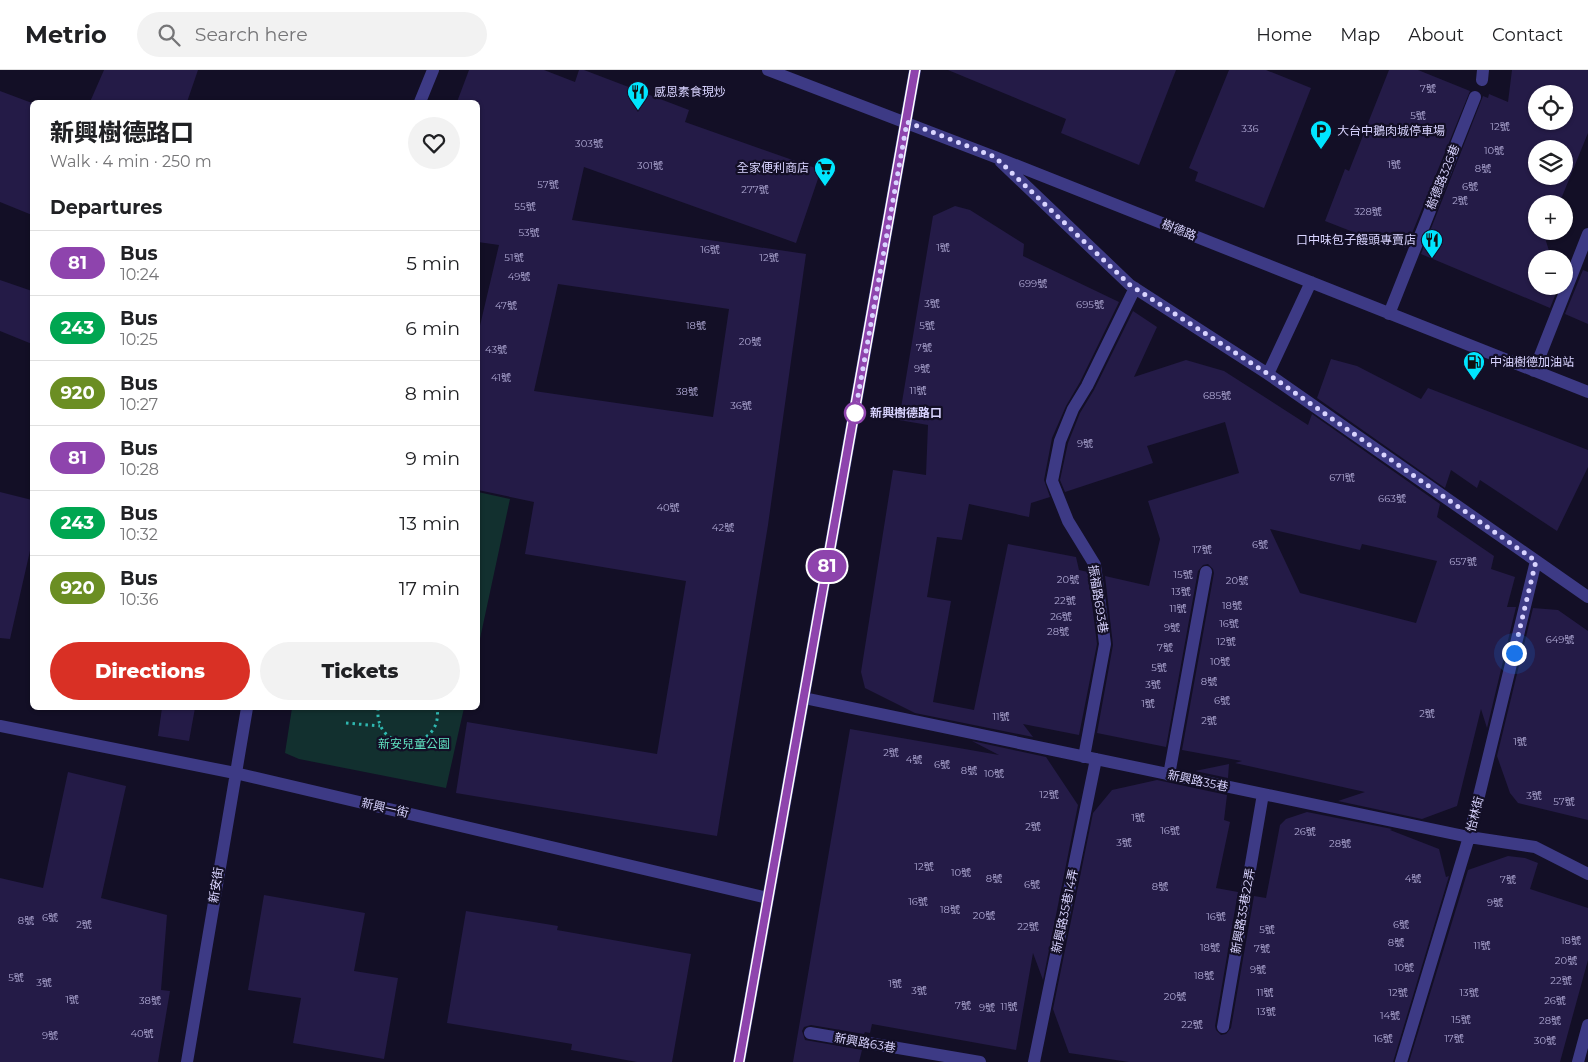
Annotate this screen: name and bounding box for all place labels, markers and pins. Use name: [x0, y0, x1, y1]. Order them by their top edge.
restaurant icon: 感恩素食現炒: [626, 80, 650, 111]
place label: 感恩素食現炒: [654, 84, 726, 99]
parking icon: 大台中鵝肉城停車場: [1309, 119, 1333, 150]
place label: 大台中鵝肉城停車場: [1337, 123, 1445, 138]
supermarket icon: 全家便利商店: [813, 156, 837, 187]
place label: 全家便利商店: [737, 160, 809, 175]
restaurant icon: 口中味包子饅頭專賣店: [1420, 228, 1444, 259]
place label: 口中味包子饅頭專賣店: [1296, 232, 1416, 247]
fuel station icon: 中油樹德加油站: [1462, 350, 1486, 381]
place label: 中油樹德加油站: [1490, 354, 1574, 369]
marker: 新興樹德路口: [844, 402, 866, 424]
place label: 新興樹德路口: [870, 405, 942, 420]

